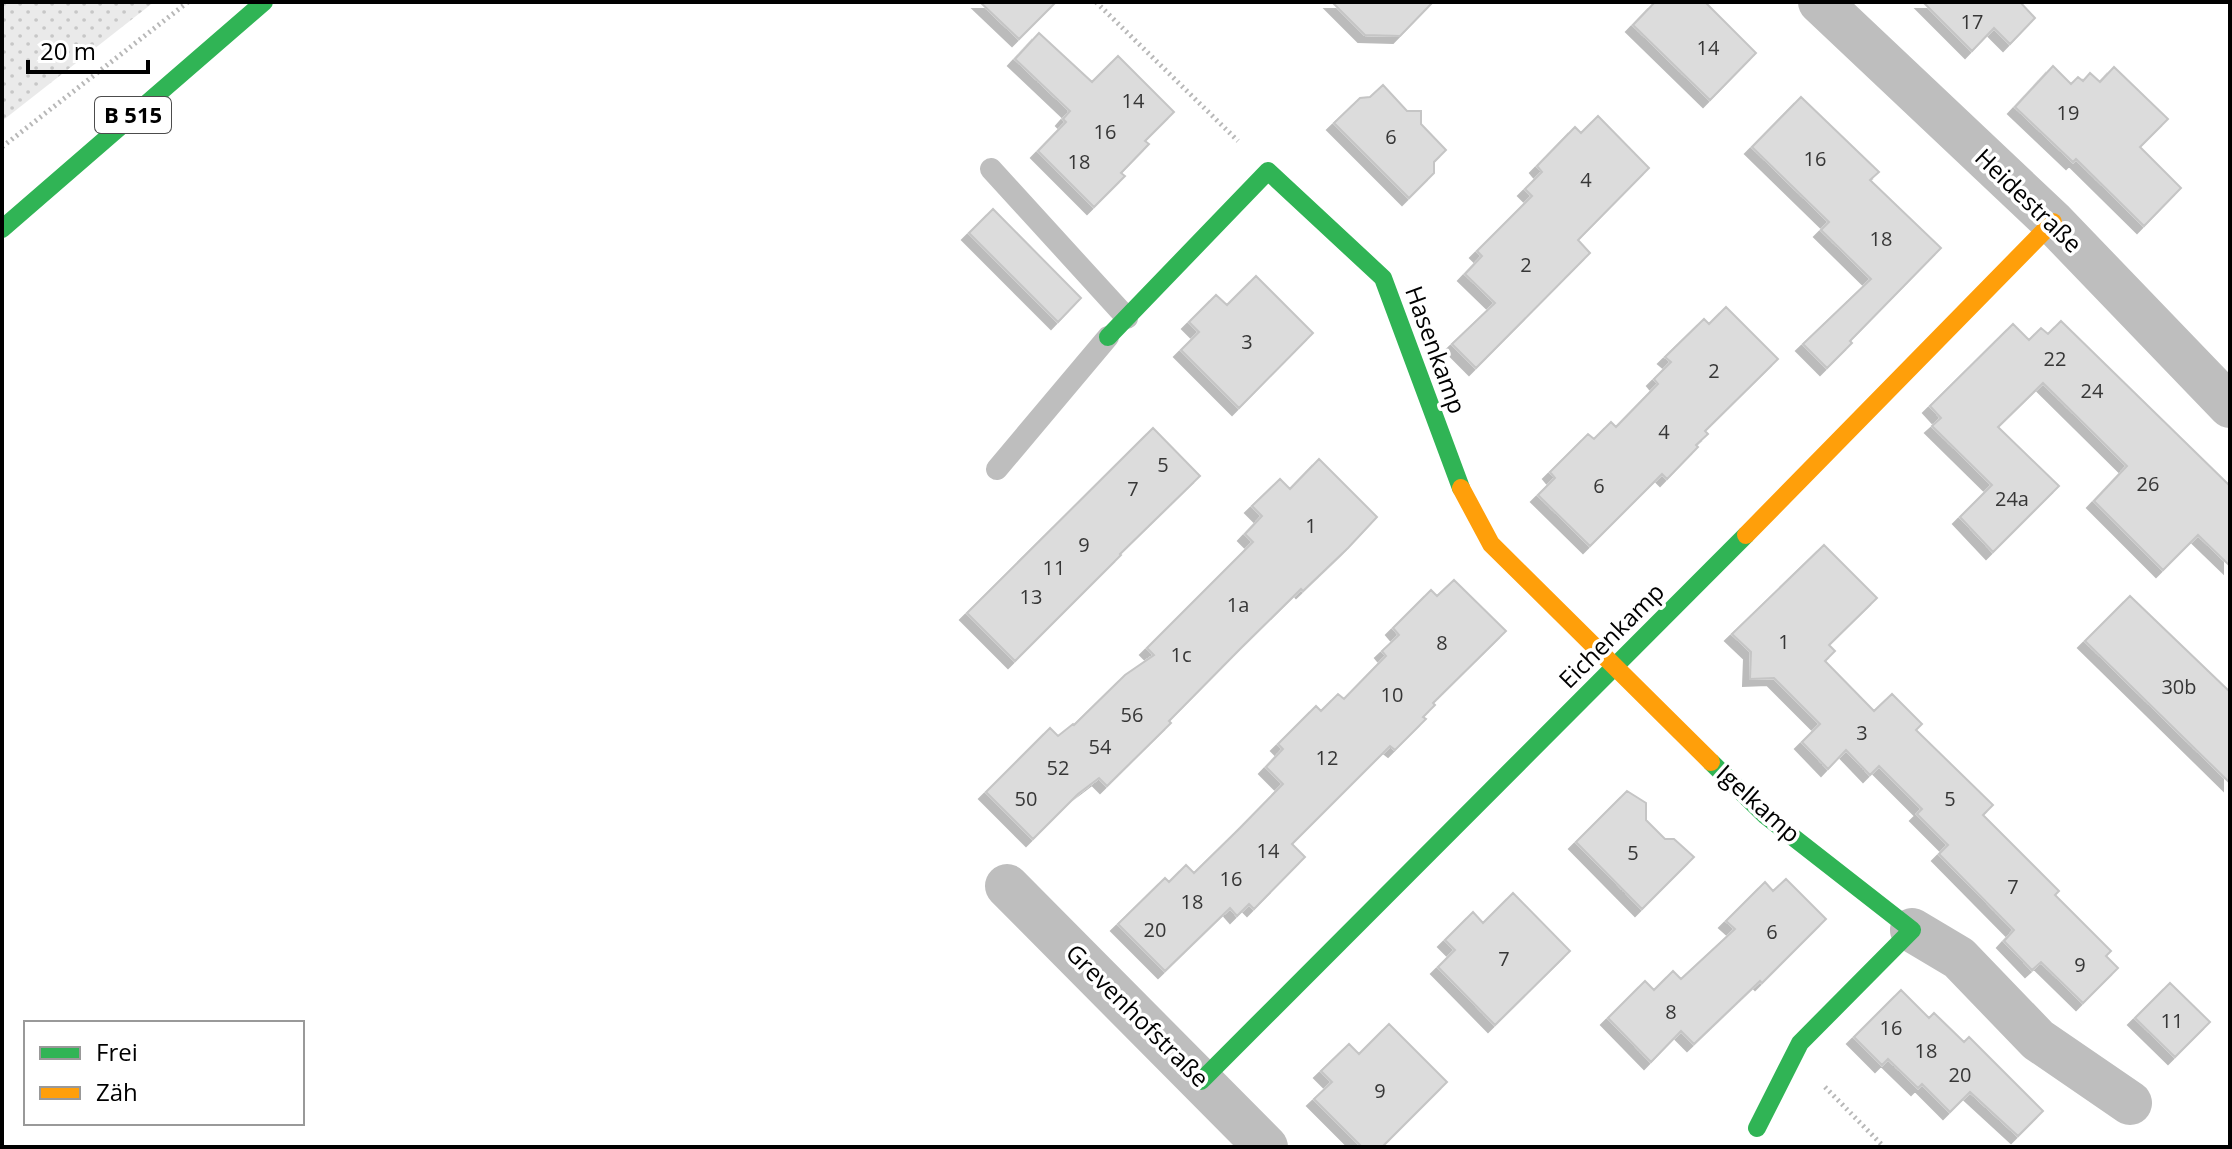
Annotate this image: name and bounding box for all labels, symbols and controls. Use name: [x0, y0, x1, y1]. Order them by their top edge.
house number: 17: [1961, 8, 1983, 35]
scale bar: [28, 24, 148, 74]
text: 20 m: [40, 34, 96, 67]
house number: 14: [1697, 34, 1720, 61]
house number: 14: [1122, 87, 1145, 114]
road number: B 515: [95, 97, 171, 133]
house number: 19: [2057, 99, 2079, 126]
house number: 16: [1094, 118, 1116, 145]
house number: 6: [1385, 123, 1397, 150]
street label: Heidestraße: [1968, 140, 2090, 259]
house number: 16: [1804, 145, 1826, 172]
house number: 18: [1068, 148, 1090, 175]
house number: 4: [1580, 166, 1592, 193]
house number: 18: [1870, 225, 1892, 252]
house number: 2: [1520, 251, 1532, 278]
street label: Hasenkamp: [1398, 281, 1475, 418]
house number: 3: [1241, 328, 1253, 355]
house number: 22: [2044, 345, 2066, 372]
house number: 2: [1708, 357, 1720, 384]
house number: 24: [2081, 377, 2104, 404]
house number: 4: [1658, 418, 1670, 445]
house number: 5: [1157, 451, 1169, 478]
house number: 26: [2137, 470, 2159, 497]
house number: 6: [1593, 472, 1605, 499]
house number: 7: [1127, 475, 1139, 502]
house number: 24a: [1995, 485, 2029, 512]
house number: 1: [1305, 512, 1317, 539]
house number: 9: [1078, 531, 1090, 558]
house number: 11: [1043, 554, 1065, 581]
street label: Eichenkamp: [1551, 575, 1671, 695]
house number: 13: [1020, 583, 1042, 610]
house number: 1a: [1227, 591, 1249, 618]
house number: 1: [1778, 628, 1790, 655]
house number: 8: [1436, 629, 1448, 656]
house number: 1c: [1170, 641, 1192, 668]
house number: 30b: [2161, 673, 2197, 700]
house number: 10: [1381, 681, 1403, 708]
house number: 56: [1121, 701, 1143, 728]
house number: 3: [1856, 719, 1868, 746]
house number: 54: [1089, 733, 1112, 760]
house number: 12: [1316, 744, 1338, 771]
house number: 52: [1047, 754, 1069, 781]
street label: Igelkamp: [1710, 756, 1808, 849]
house number: 50: [1015, 785, 1037, 812]
house number: 5: [1944, 785, 1956, 812]
house number: 14: [1257, 837, 1280, 864]
house number: 5: [1627, 839, 1639, 866]
house number: 16: [1220, 865, 1242, 892]
house number: 7: [2007, 873, 2019, 900]
house number: 18: [1181, 888, 1203, 915]
house number: 20: [1144, 916, 1166, 943]
house number: 6: [1766, 918, 1778, 945]
street label: Grevenhofstraße: [1059, 936, 1217, 1094]
house number: 7: [1498, 945, 1510, 972]
house number: 9: [2074, 951, 2086, 978]
house number: 8: [1665, 998, 1677, 1025]
house number: 11: [2161, 1007, 2183, 1034]
house number: 16: [1880, 1014, 1902, 1041]
legend: [24, 1021, 304, 1125]
text: Frei: [96, 1035, 138, 1068]
house number: 18: [1915, 1037, 1937, 1064]
house number: 20: [1949, 1061, 1971, 1088]
text: Zäh: [96, 1075, 138, 1108]
house number: 9: [1374, 1077, 1386, 1104]

